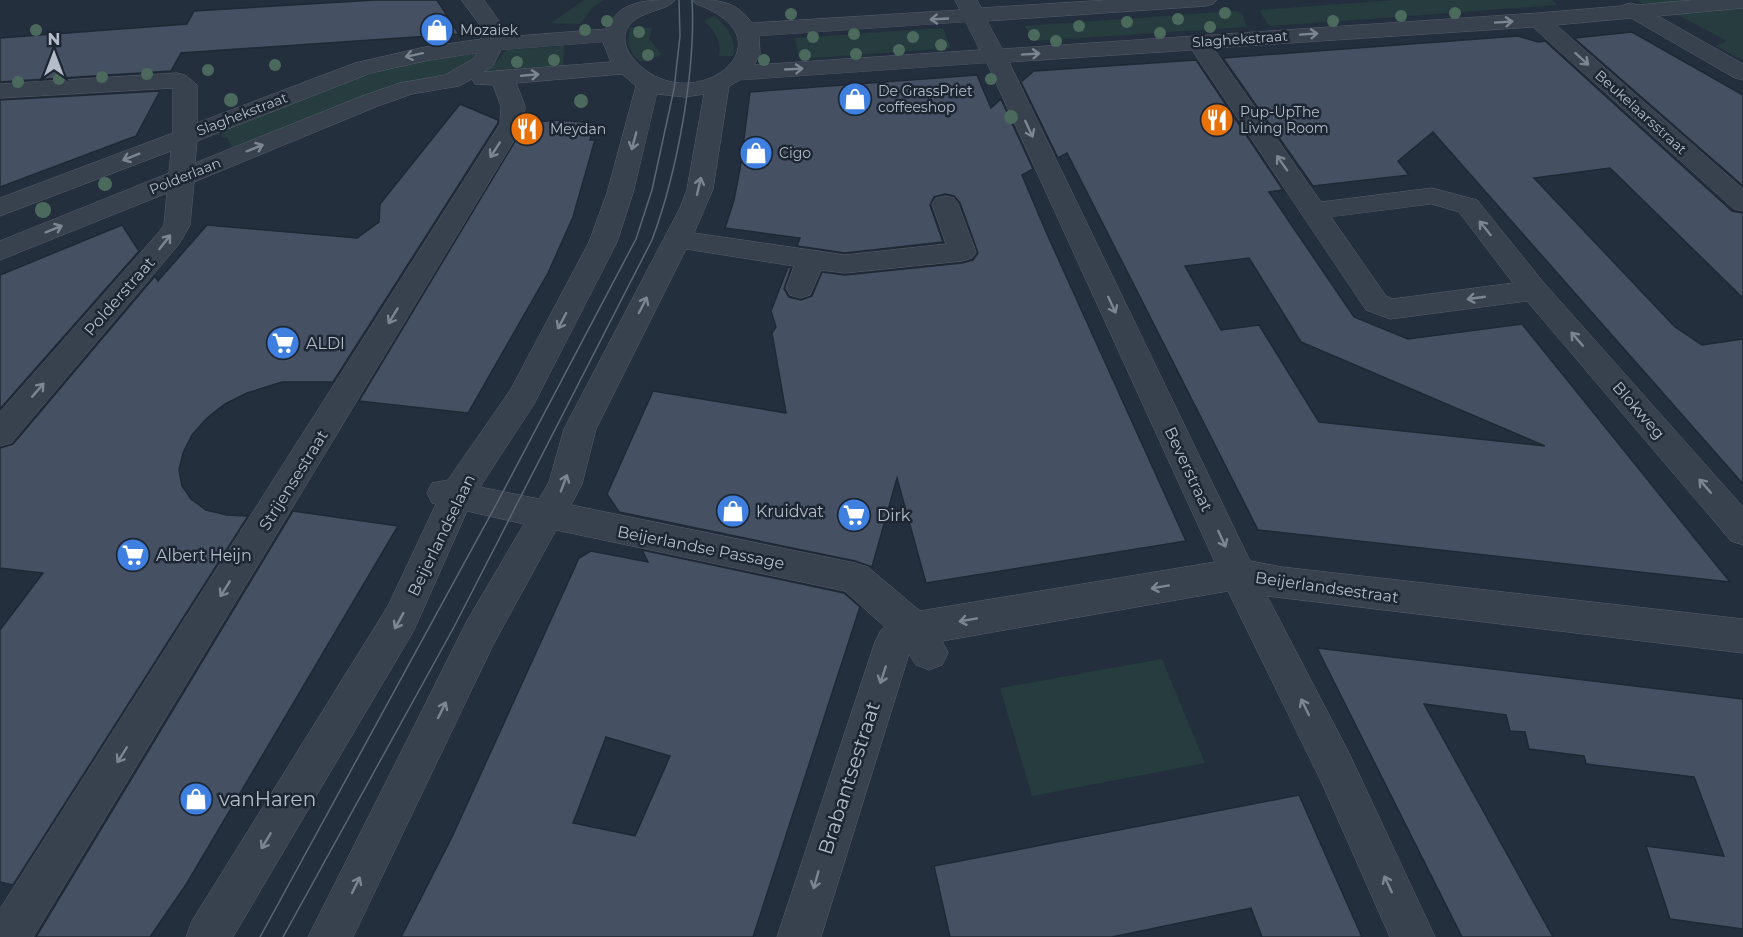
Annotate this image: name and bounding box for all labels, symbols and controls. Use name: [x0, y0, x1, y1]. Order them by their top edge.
shop icon: Mozaiek: [419, 12, 455, 48]
one-way arrow: [929, 14, 949, 25]
one-way arrow: [1493, 17, 1513, 28]
place label: Mozaiek: [460, 21, 519, 39]
north arrow: [24, 24, 84, 84]
street label: Slaghekstraat: [1191, 27, 1289, 51]
one-way arrow: [1299, 29, 1319, 40]
text: N: [48, 30, 60, 49]
one-way arrow: [1020, 48, 1040, 59]
one-way arrow: [405, 50, 425, 61]
one-way arrow: [1574, 52, 1589, 66]
one-way arrow: [784, 63, 804, 74]
street label: Beukelaarsstraat: [1591, 66, 1691, 158]
one-way arrow: [520, 69, 540, 80]
shop icon: De GrassPriet coffeeshop: [837, 81, 873, 117]
place label: De GrassPriet coffeeshop: [878, 82, 973, 116]
street label: Slaghekstraat: [194, 88, 290, 140]
restaurant icon: Pup-UpThe Living Room: [1199, 102, 1235, 138]
place label: Pup-UpThe Living Room: [1240, 103, 1329, 137]
restaurant icon: Meydan: [509, 111, 545, 147]
one-way arrow: [1024, 119, 1035, 137]
place label: Meydan: [550, 120, 606, 138]
one-way arrow: [628, 131, 639, 150]
shop icon: Cigo: [738, 135, 774, 171]
one-way arrow: [489, 141, 501, 158]
one-way arrow: [245, 142, 263, 153]
place label: Cigo: [779, 144, 811, 162]
one-way arrow: [122, 152, 141, 163]
street label: Polderlaan: [147, 153, 223, 199]
one-way arrow: [1276, 155, 1288, 171]
one-way arrow: [694, 177, 706, 196]
one-way arrow: [1478, 220, 1491, 236]
one-way arrow: [45, 223, 63, 234]
one-way arrow: [158, 235, 172, 250]
street label: Polderstraat: [80, 253, 159, 340]
one-way arrow: [1467, 292, 1487, 303]
one-way arrow: [1107, 296, 1119, 314]
one-way arrow: [638, 297, 649, 315]
one-way arrow: [386, 307, 398, 324]
one-way arrow: [556, 312, 568, 329]
supermarket icon: ALDI: [265, 325, 301, 361]
one-way arrow: [1570, 332, 1584, 347]
place label: ALDI: [306, 334, 345, 353]
street label: Blokweg: [1608, 378, 1669, 443]
one-way arrow: [31, 383, 45, 398]
street label: Beverstraat: [1161, 424, 1217, 515]
street label: Strijensestraat: [255, 426, 332, 534]
street label: Beijerlandselaan: [404, 471, 479, 599]
one-way arrow: [559, 474, 570, 493]
one-way arrow: [1698, 479, 1712, 494]
shop icon: Kruidvat: [715, 493, 751, 529]
supermarket icon: Dirk: [836, 497, 872, 533]
place label: Kruidvat: [756, 502, 824, 521]
place label: Dirk: [877, 506, 911, 525]
street label: Beijerlandse Passage: [616, 522, 786, 573]
one-way arrow: [1217, 529, 1228, 547]
supermarket icon: Albert Heijn: [115, 537, 151, 573]
place label: Albert Heijn: [156, 546, 252, 565]
street label: Beijerlandsestraat: [1254, 568, 1400, 607]
one-way arrow: [218, 580, 230, 597]
one-way arrow: [1151, 582, 1170, 593]
one-way arrow: [393, 612, 405, 629]
one-way arrow: [959, 615, 978, 626]
one-way arrow: [877, 665, 888, 684]
street label: Brabantsestraat: [813, 698, 885, 858]
one-way arrow: [1299, 699, 1310, 717]
one-way arrow: [437, 701, 449, 719]
one-way arrow: [115, 746, 127, 763]
shop icon: vanHaren: [178, 781, 214, 817]
place label: vanHaren: [219, 787, 316, 811]
one-way arrow: [259, 832, 271, 849]
one-way arrow: [810, 870, 821, 889]
one-way arrow: [1382, 875, 1394, 893]
one-way arrow: [350, 876, 362, 894]

